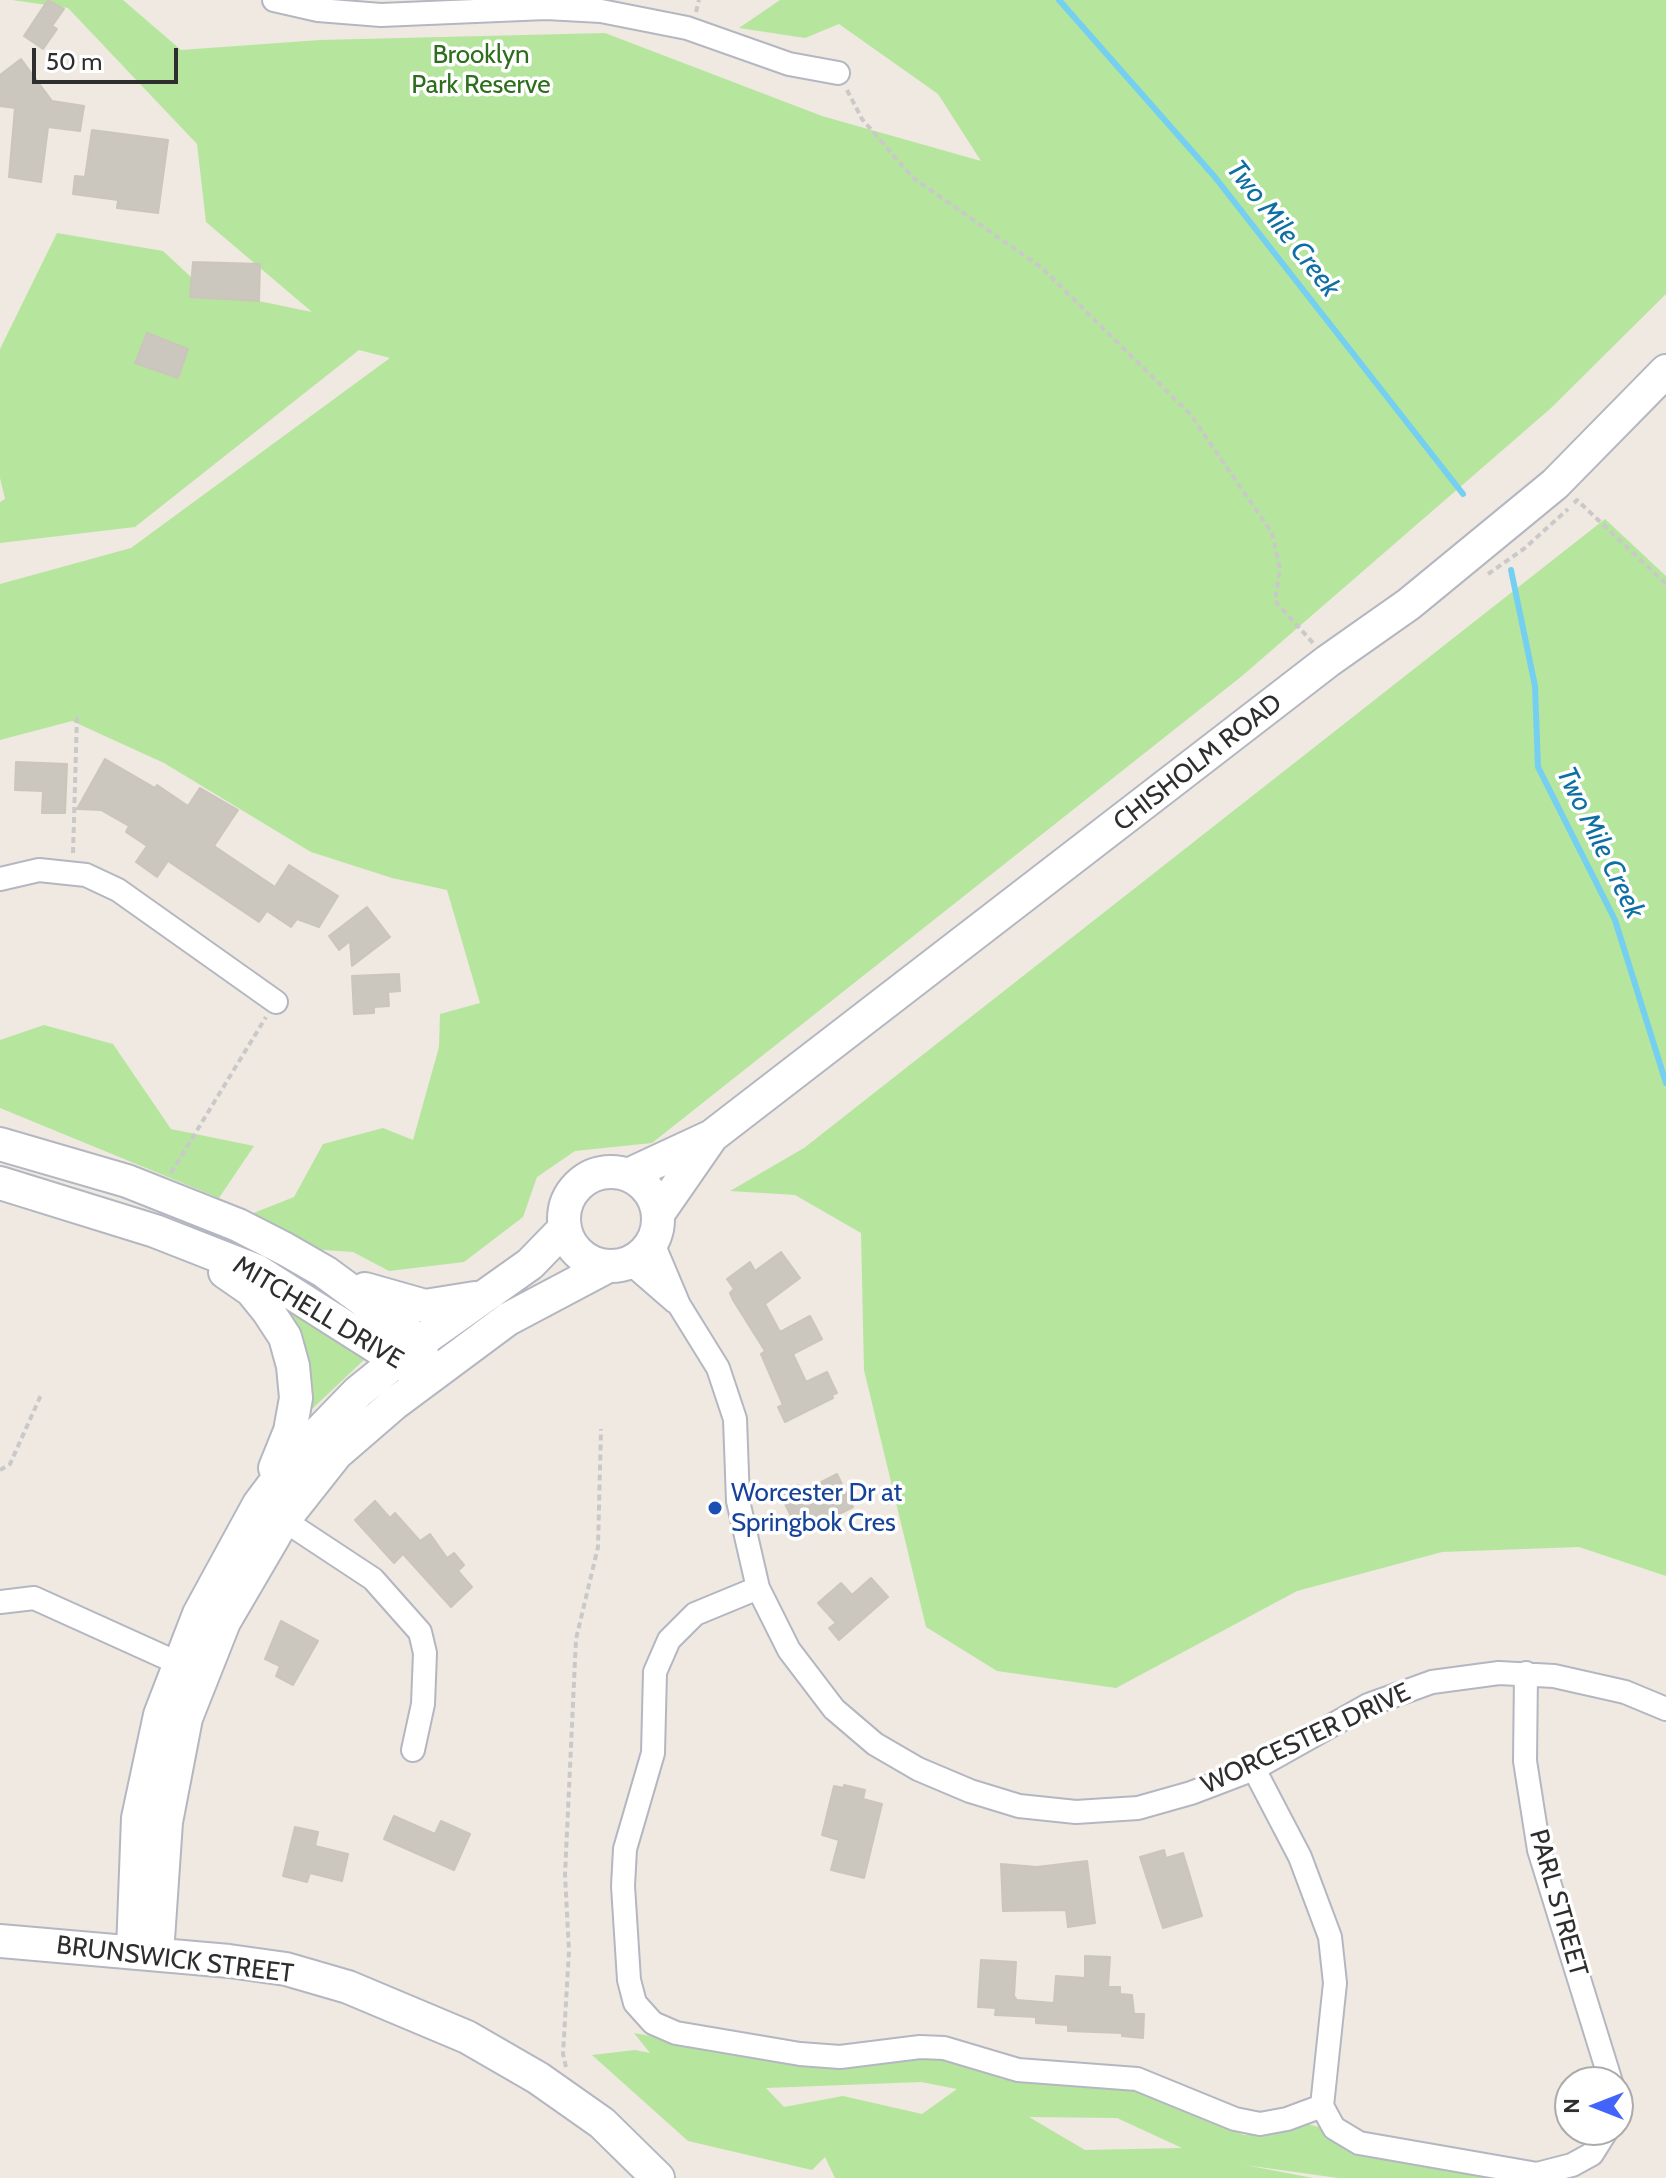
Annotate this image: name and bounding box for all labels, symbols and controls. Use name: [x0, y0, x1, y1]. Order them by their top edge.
scale bar: [36, 32, 182, 82]
park label: Brooklyn Park Reserve: [411, 39, 551, 100]
text: 50 m: [46, 47, 102, 76]
water label: Two Mile Creek: [1219, 154, 1347, 304]
street label: CHISHOLM ROAD: [1108, 688, 1288, 838]
water label: Two Mile Creek: [1549, 762, 1651, 924]
street label: MITCHELL DRIVE: [227, 1250, 409, 1376]
place label: Worcester Dr at Springbok Cres: [731, 1477, 902, 1538]
marker: Worcester Dr at Springbok Cres: [706, 1499, 724, 1517]
street label: WORCESTER DRIVE: [1197, 1677, 1415, 1801]
street label: PARL STREET: [1522, 1826, 1594, 1980]
street label: BRUNSWICK STREET: [55, 1930, 295, 1990]
north arrow: [1554, 2066, 1634, 2146]
text: N: [1558, 2098, 1585, 2114]

